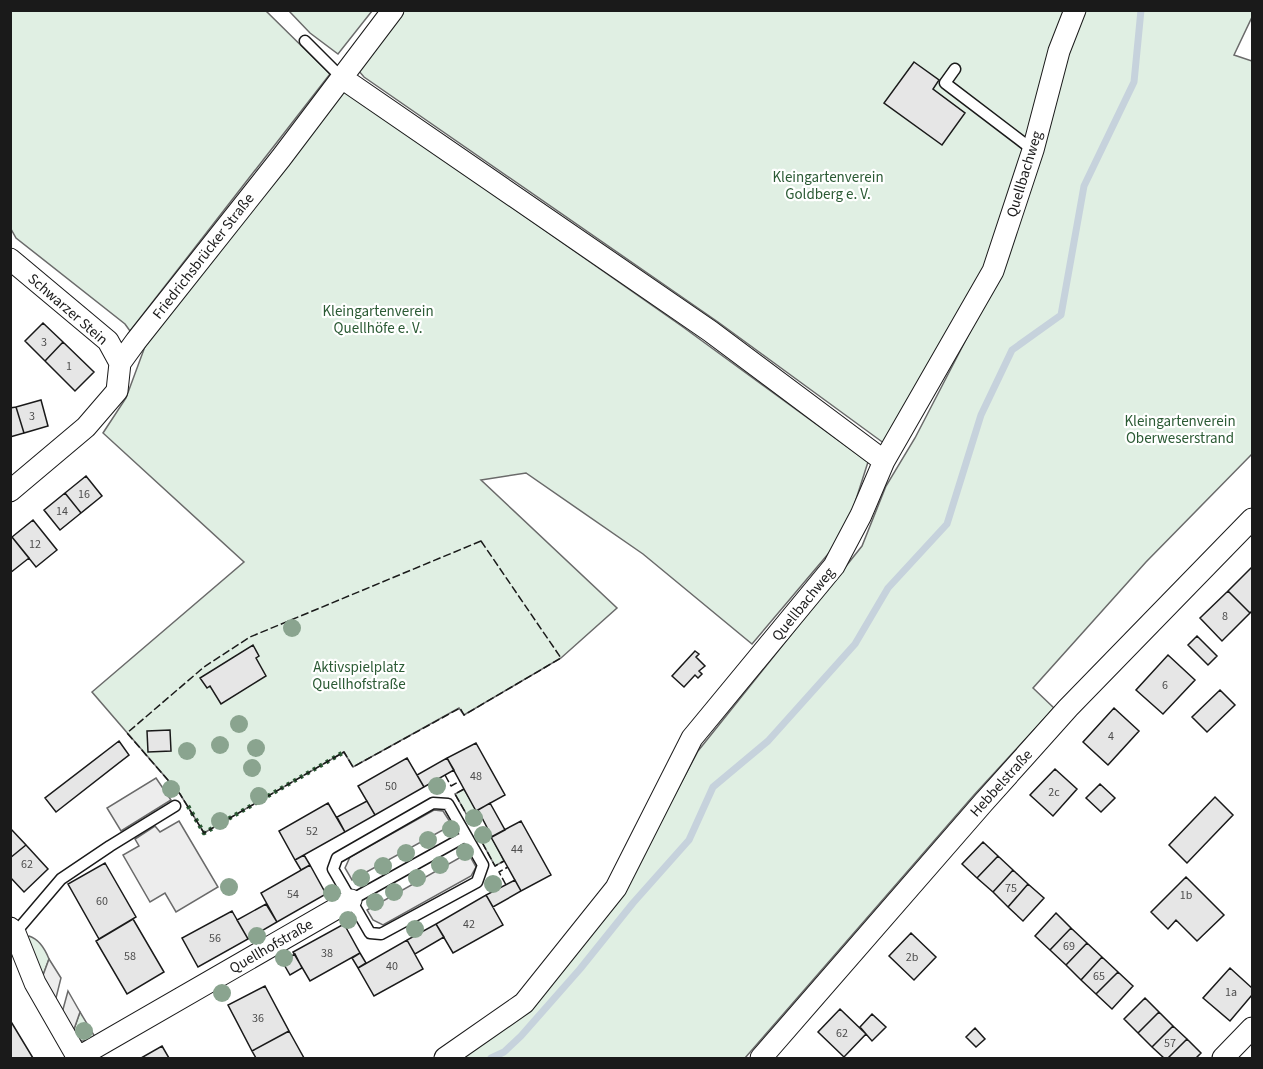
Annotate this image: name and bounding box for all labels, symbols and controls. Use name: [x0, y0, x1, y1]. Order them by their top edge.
street label: Quellbachweg: [1001, 128, 1048, 220]
park label: Kleingartenverein Goldberg e. V.: [772, 167, 884, 205]
street label: Friedrichsbrücker Straße: [148, 189, 259, 324]
street label: Schwarzer Stein: [23, 269, 112, 350]
park label: Kleingartenverein Quellhöfe e. V.: [322, 301, 434, 339]
house number: 3: [41, 334, 47, 351]
house number: 1: [66, 358, 72, 375]
house number: 3: [29, 408, 35, 425]
park label: Kleingartenverein Oberweserstrand: [1124, 411, 1236, 449]
house number: 16: [78, 486, 90, 503]
house number: 14: [56, 503, 68, 520]
house number: 12: [29, 536, 41, 553]
street label: Quellbachweg: [767, 563, 840, 646]
house number: 8: [1222, 608, 1228, 625]
park label: Aktivspielplatz Quellhofstraße: [312, 657, 406, 695]
house number: 6: [1162, 677, 1168, 694]
house number: 4: [1108, 728, 1114, 745]
street label: Hebbelstraße: [965, 745, 1037, 822]
house number: 48: [470, 768, 482, 785]
house number: 50: [385, 778, 397, 795]
house number: 2c: [1048, 784, 1060, 801]
house number: 52: [306, 823, 318, 840]
house number: 44: [511, 841, 523, 858]
house number: 62: [21, 856, 33, 873]
house number: 75: [1005, 880, 1017, 897]
house number: 54: [287, 886, 299, 903]
house number: 1b: [1180, 887, 1193, 904]
house number: 60: [96, 893, 108, 910]
street label: Quellhofstraße: [226, 914, 317, 979]
house number: 42: [463, 916, 475, 933]
house number: 56: [209, 930, 221, 947]
house number: 69: [1063, 938, 1075, 955]
house number: 38: [321, 945, 333, 962]
house number: 58: [124, 948, 136, 965]
house number: 2b: [906, 949, 919, 966]
house number: 40: [386, 958, 398, 975]
house number: 65: [1093, 968, 1105, 985]
house number: 1a: [1225, 984, 1237, 1001]
house number: 36: [252, 1010, 264, 1027]
house number: 62: [836, 1025, 848, 1042]
house number: 57: [1164, 1035, 1176, 1052]

